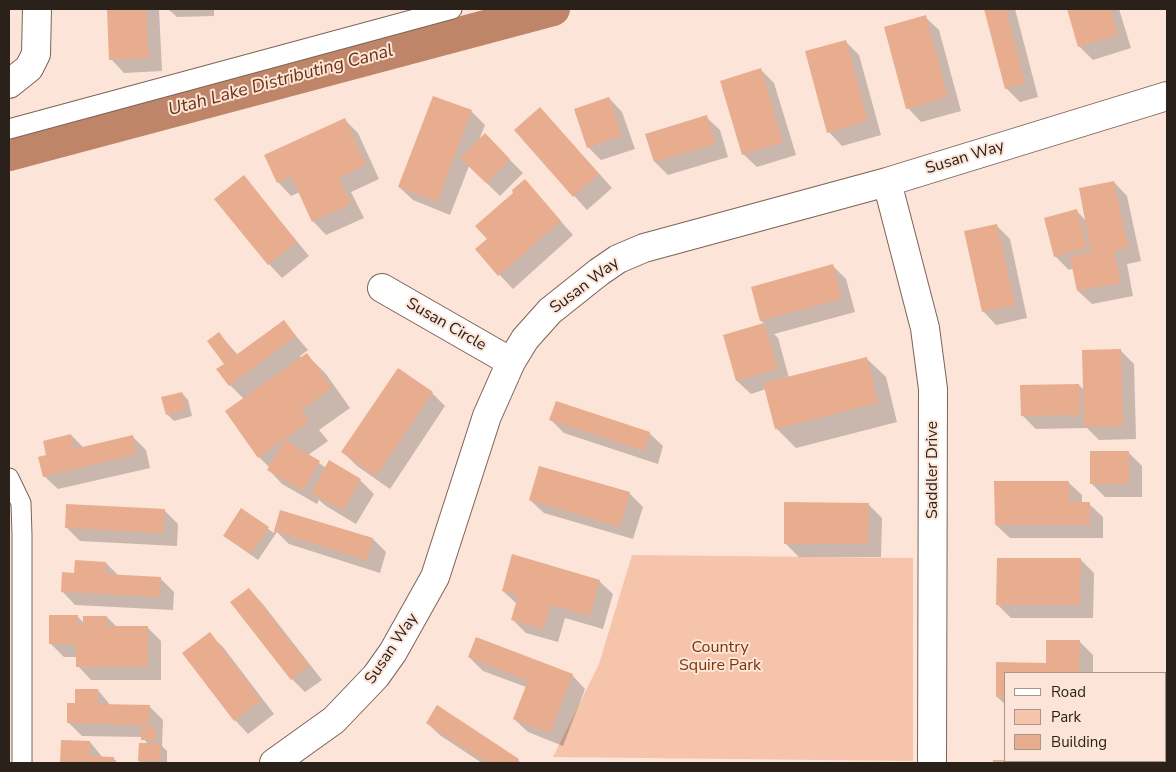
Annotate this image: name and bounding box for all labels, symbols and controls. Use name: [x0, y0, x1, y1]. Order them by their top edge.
water label: Utah Lake Distributing Canal: [166, 41, 396, 121]
street label: Susan Way: [923, 137, 1007, 179]
street label: Susan Way: [547, 254, 623, 318]
street label: Susan Circle: [403, 294, 489, 356]
street label: Saddler Drive: [923, 421, 943, 519]
street label: Susan Way: [361, 610, 423, 688]
park label: Country Squire Park: [679, 638, 761, 676]
legend: [1004, 672, 1166, 762]
text: Road: [1051, 682, 1086, 702]
text: Park: [1051, 707, 1081, 727]
text: Building: [1051, 732, 1107, 752]

